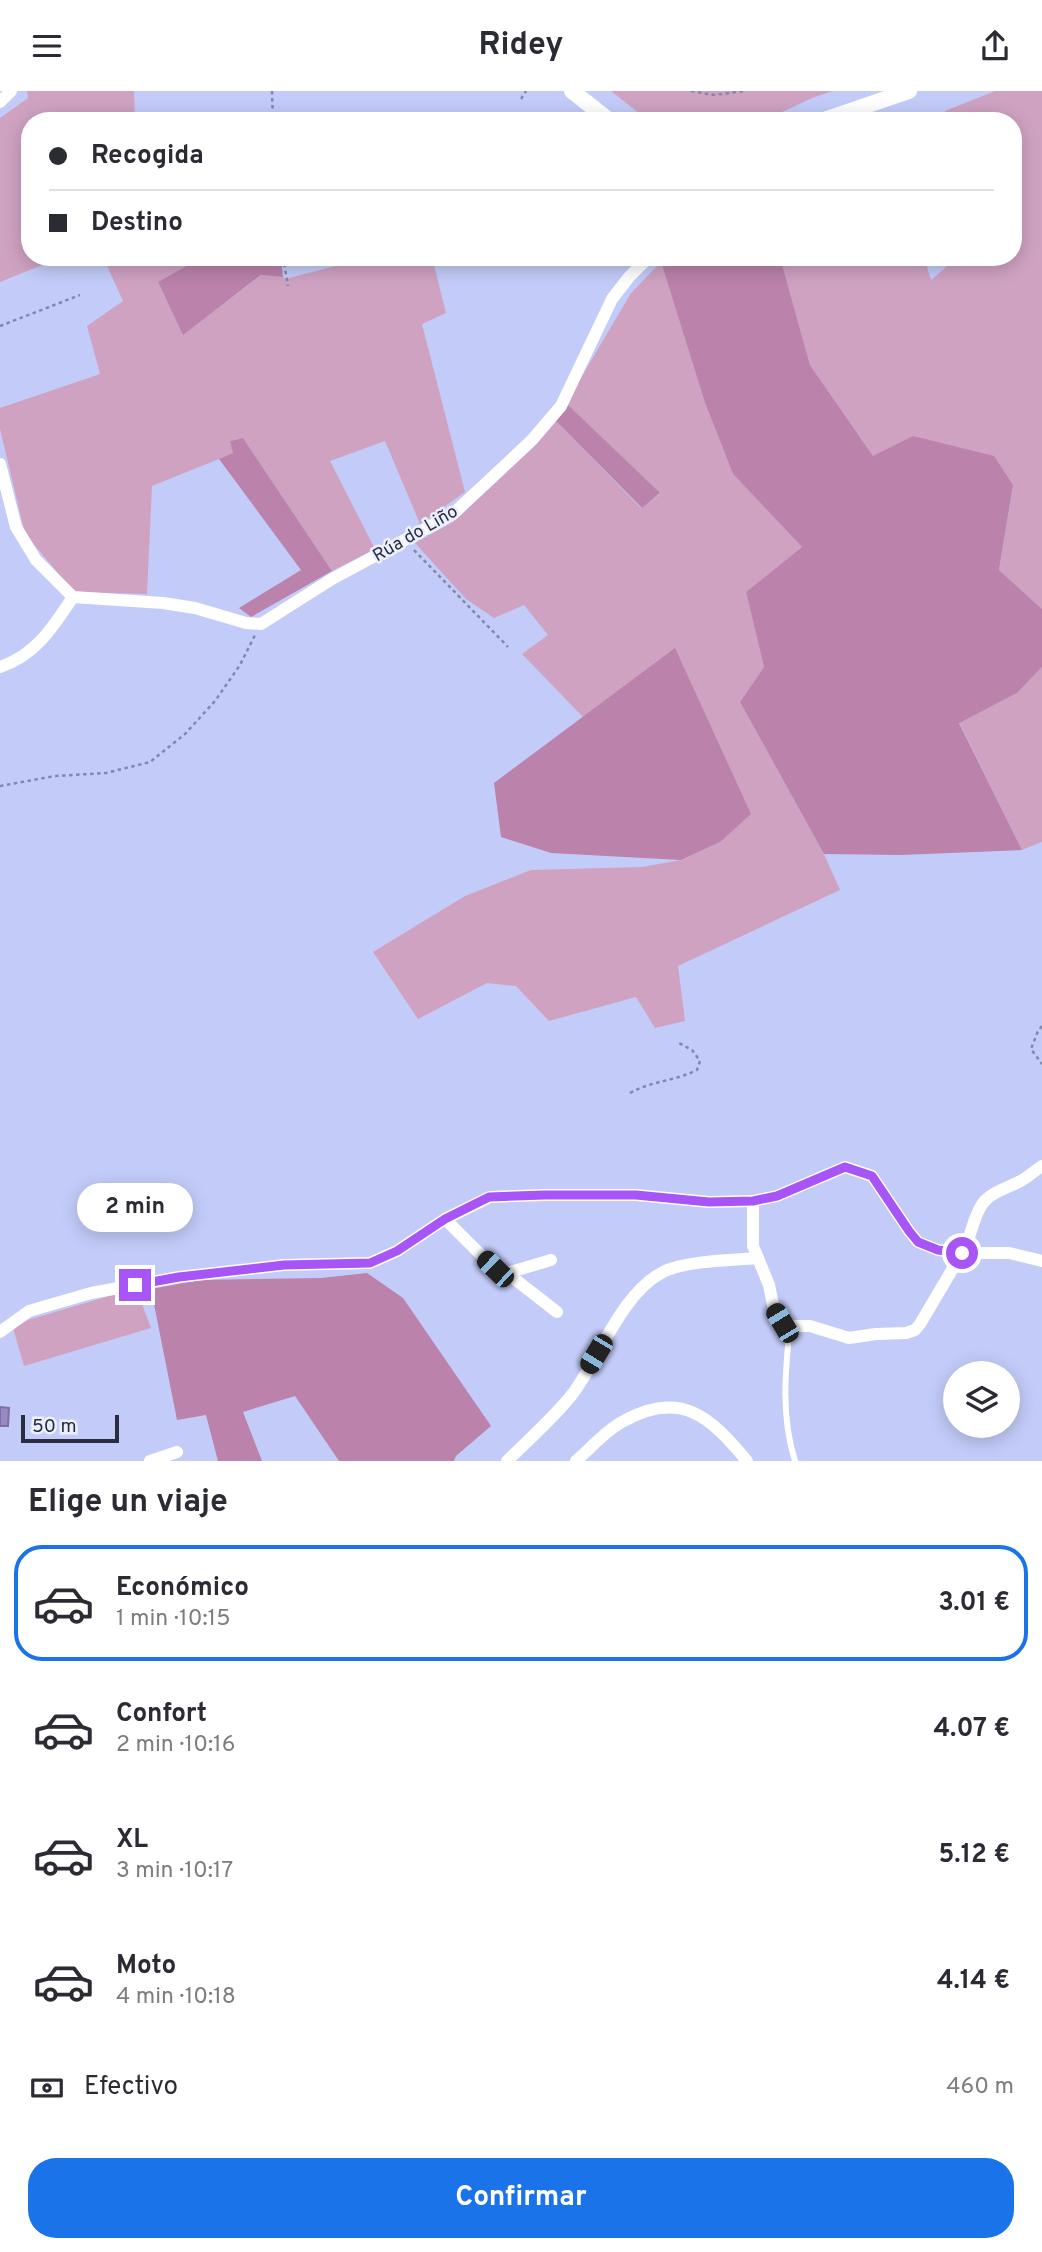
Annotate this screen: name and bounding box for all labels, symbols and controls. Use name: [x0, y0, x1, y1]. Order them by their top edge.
text: Ridey: [479, 26, 563, 66]
icon: menu: [28, 27, 66, 65]
icon: share: [976, 27, 1014, 65]
text: Recogida: [91, 140, 204, 173]
text: Destino: [91, 207, 183, 240]
street label: Rúa do Liño: [369, 501, 463, 568]
callout: 2 min: [77, 1183, 193, 1233]
text: 2 min: [105, 1193, 165, 1222]
route start: [946, 1237, 978, 1269]
car: [473, 1247, 518, 1291]
route end: [119, 1269, 151, 1301]
car: [763, 1300, 802, 1346]
car: [577, 1331, 616, 1377]
map controls: [943, 1361, 1020, 1438]
button: layers: [943, 1361, 1020, 1438]
scale bar: [21, 1412, 119, 1444]
text: 50 m: [32, 1415, 77, 1439]
text: Elige un viaje: [28, 1483, 228, 1523]
icon: car: [32, 1572, 95, 1635]
text: Económico: [116, 1572, 249, 1605]
text: 3.01 €: [938, 1587, 1010, 1620]
text: 1 min · 10:15: [116, 1605, 230, 1634]
icon: car: [32, 1698, 95, 1761]
text: Confort: [116, 1698, 207, 1731]
text: 4.07 €: [933, 1713, 1010, 1746]
text: 2 min · 10:16: [116, 1731, 235, 1760]
icon: car: [32, 1824, 95, 1887]
text: XL: [116, 1824, 148, 1857]
text: 5.12 €: [938, 1839, 1010, 1872]
text: 3 min · 10:17: [116, 1857, 233, 1886]
icon: car: [32, 1950, 95, 2013]
text: Moto: [116, 1950, 176, 1983]
text: 4.14 €: [937, 1965, 1010, 1998]
text: 4 min · 10:18: [116, 1983, 236, 2012]
icon: cash: [28, 2069, 66, 2107]
text: Efectivo: [84, 2071, 178, 2104]
text: 460 m: [946, 2073, 1014, 2102]
button: Confirmar: [28, 2158, 1014, 2238]

